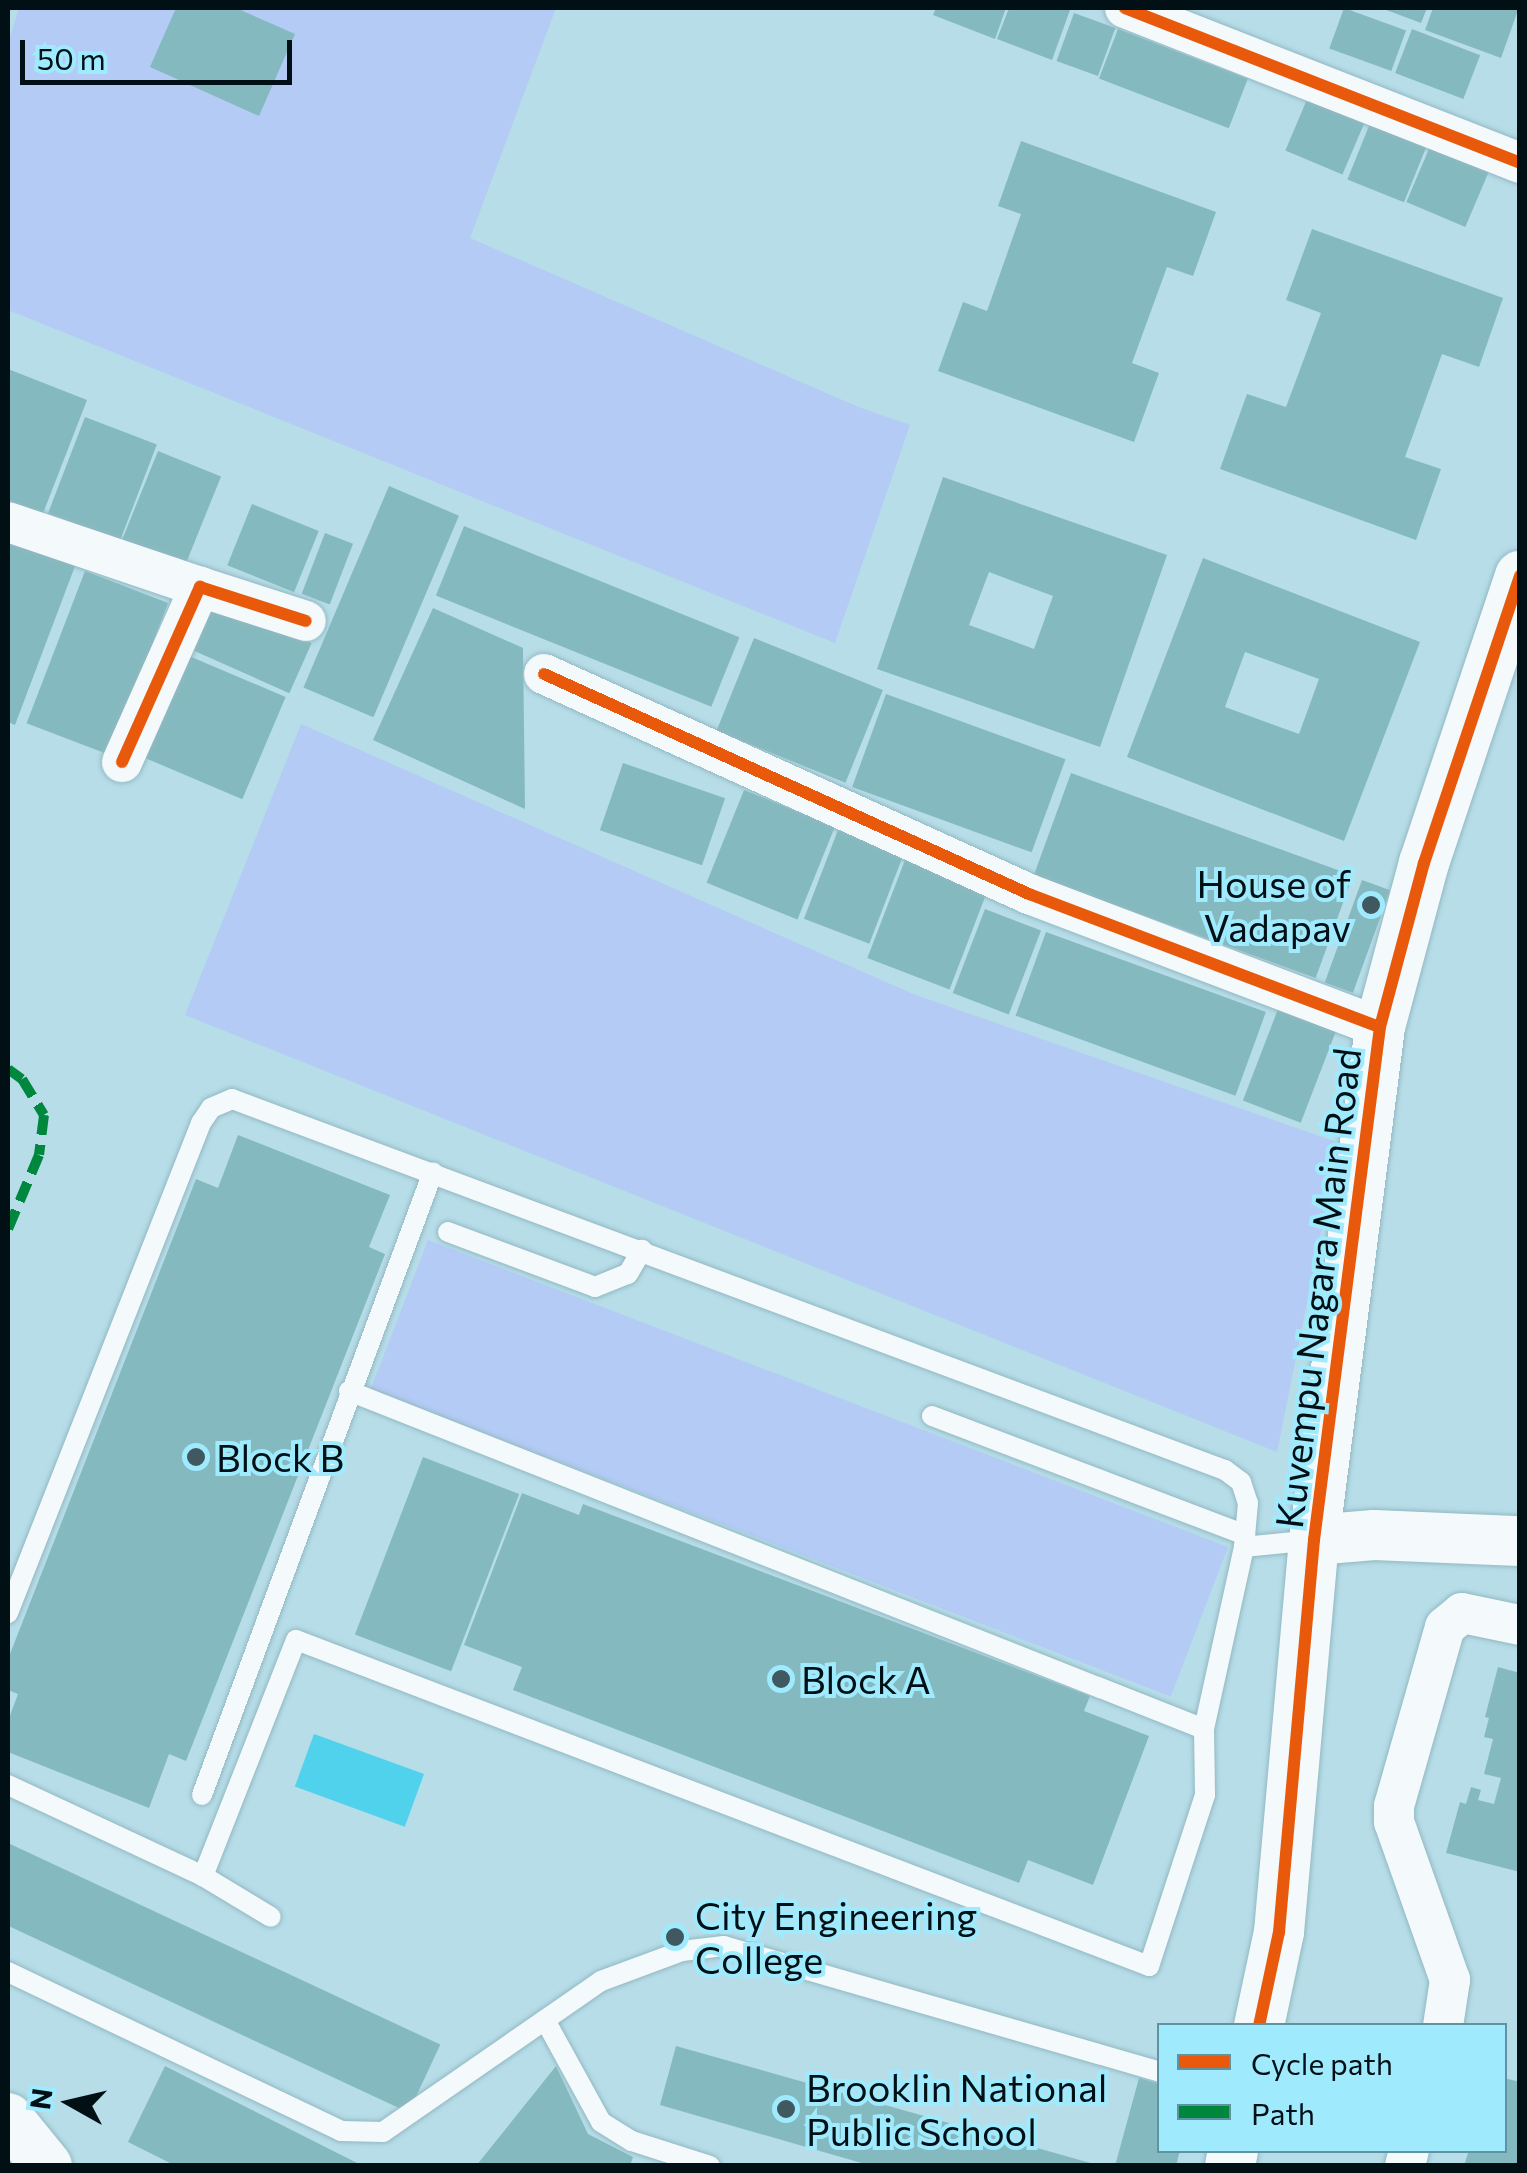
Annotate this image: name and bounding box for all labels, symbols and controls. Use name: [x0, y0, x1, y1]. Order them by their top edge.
scale bar: [25, 20, 298, 82]
text: 50 m: [37, 39, 106, 76]
place label: House of Vadapav: [1197, 860, 1351, 949]
marker: House of Vadapav: [1360, 894, 1382, 916]
street label: Kuvempu Nagara Main Road: [1265, 1045, 1369, 1531]
place label: Block B: [216, 1434, 344, 1480]
marker: Block B: [185, 1446, 207, 1468]
place label: Block A: [801, 1656, 931, 1702]
marker: Block A: [770, 1668, 792, 1690]
place label: City Engineering College: [695, 1892, 977, 1982]
marker: City Engineering College: [664, 1926, 686, 1948]
legend: [1157, 2023, 1507, 2153]
text: Cycle path: [1251, 2044, 1393, 2081]
north arrow: [20, 2053, 120, 2153]
place label: Brooklin National Public School: [806, 2064, 1107, 2154]
text: N: [22, 2086, 59, 2112]
text: Path: [1251, 2094, 1315, 2131]
marker: Brooklin National Public School: [775, 2098, 797, 2120]

